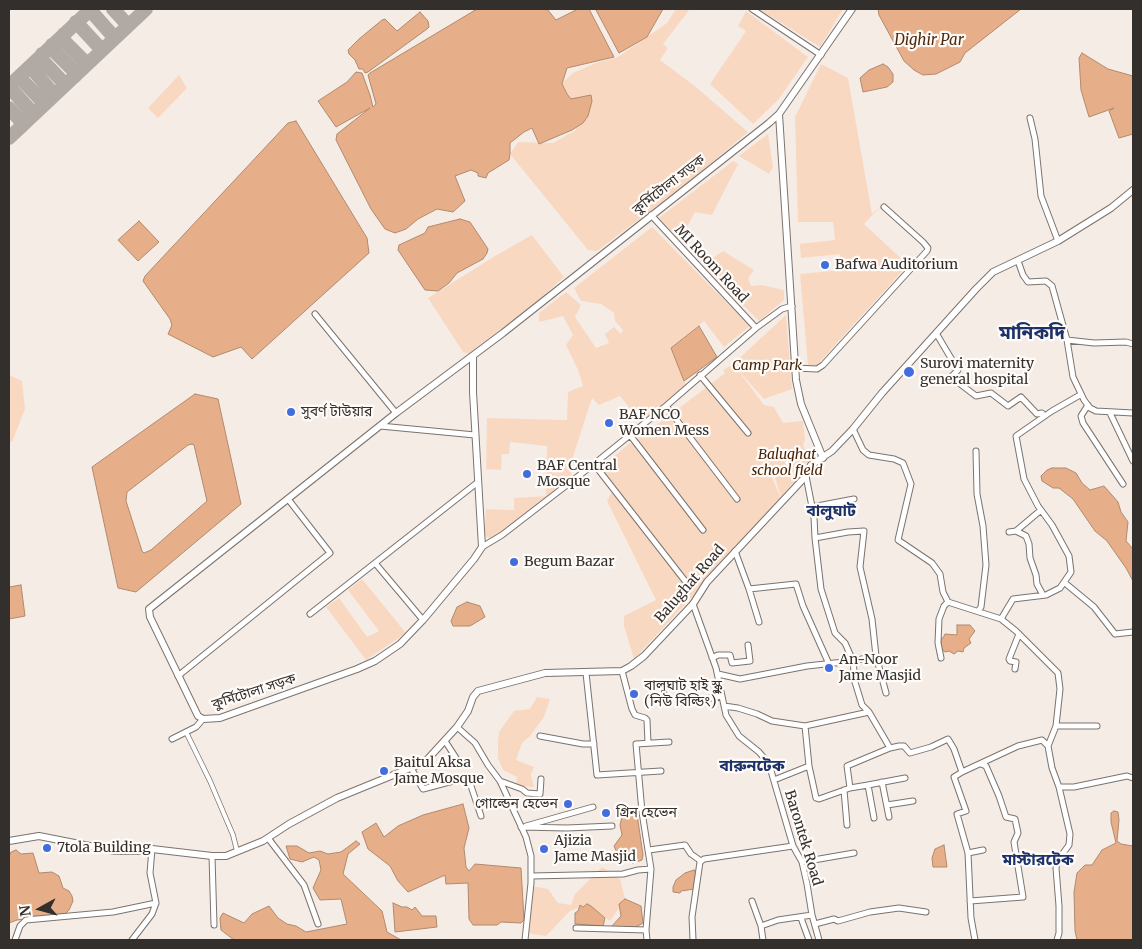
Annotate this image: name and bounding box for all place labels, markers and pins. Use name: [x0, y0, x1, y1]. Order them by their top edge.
place label: Bafwa Auditorium: [835, 257, 958, 273]
marker: Bafwa Auditorium: [819, 259, 831, 271]
place label: Surovi maternity general hospital: [920, 356, 1034, 388]
marker: Surovi maternity general hospital: [902, 365, 916, 379]
place label: সুবর্ণ টাউয়ার: [301, 404, 372, 420]
marker: সুবর্ণ টাউয়ার: [285, 406, 297, 418]
place label: BAF NCO Women Mess: [619, 407, 709, 440]
marker: BAF NCO Women Mess: [603, 417, 615, 429]
place label: BAF Central Mosque: [537, 458, 617, 491]
marker: BAF Central Mosque: [521, 468, 533, 480]
place label: Begum Bazar: [524, 554, 615, 570]
marker: Begum Bazar: [508, 556, 520, 568]
place label: An-Noor Jame Masjid: [839, 652, 921, 684]
marker: An-Noor Jame Masjid: [823, 662, 835, 674]
place label: বালুঘাট হাই স্কুল (নিউ বিল্ডিং): [644, 678, 722, 710]
marker: বালুঘাট হাই স্কুল (নিউ বিল্ডিং): [628, 688, 640, 700]
place label: Baitul Aksa Jame Mosque: [394, 755, 484, 788]
marker: Baitul Aksa Jame Mosque: [378, 765, 390, 777]
place label: গোল্ডেন হেভেন: [475, 796, 558, 812]
marker: গোল্ডেন হেভেন: [562, 798, 574, 810]
place label: গ্রিন হেভেন: [616, 805, 677, 821]
marker: গ্রিন হেভেন: [600, 807, 612, 819]
place label: Ajizia Jame Masjid: [554, 833, 636, 866]
place label: 7tola Building: [57, 840, 151, 856]
marker: 7tola Building: [41, 842, 53, 854]
marker: Ajizia Jame Masjid: [538, 843, 550, 855]

